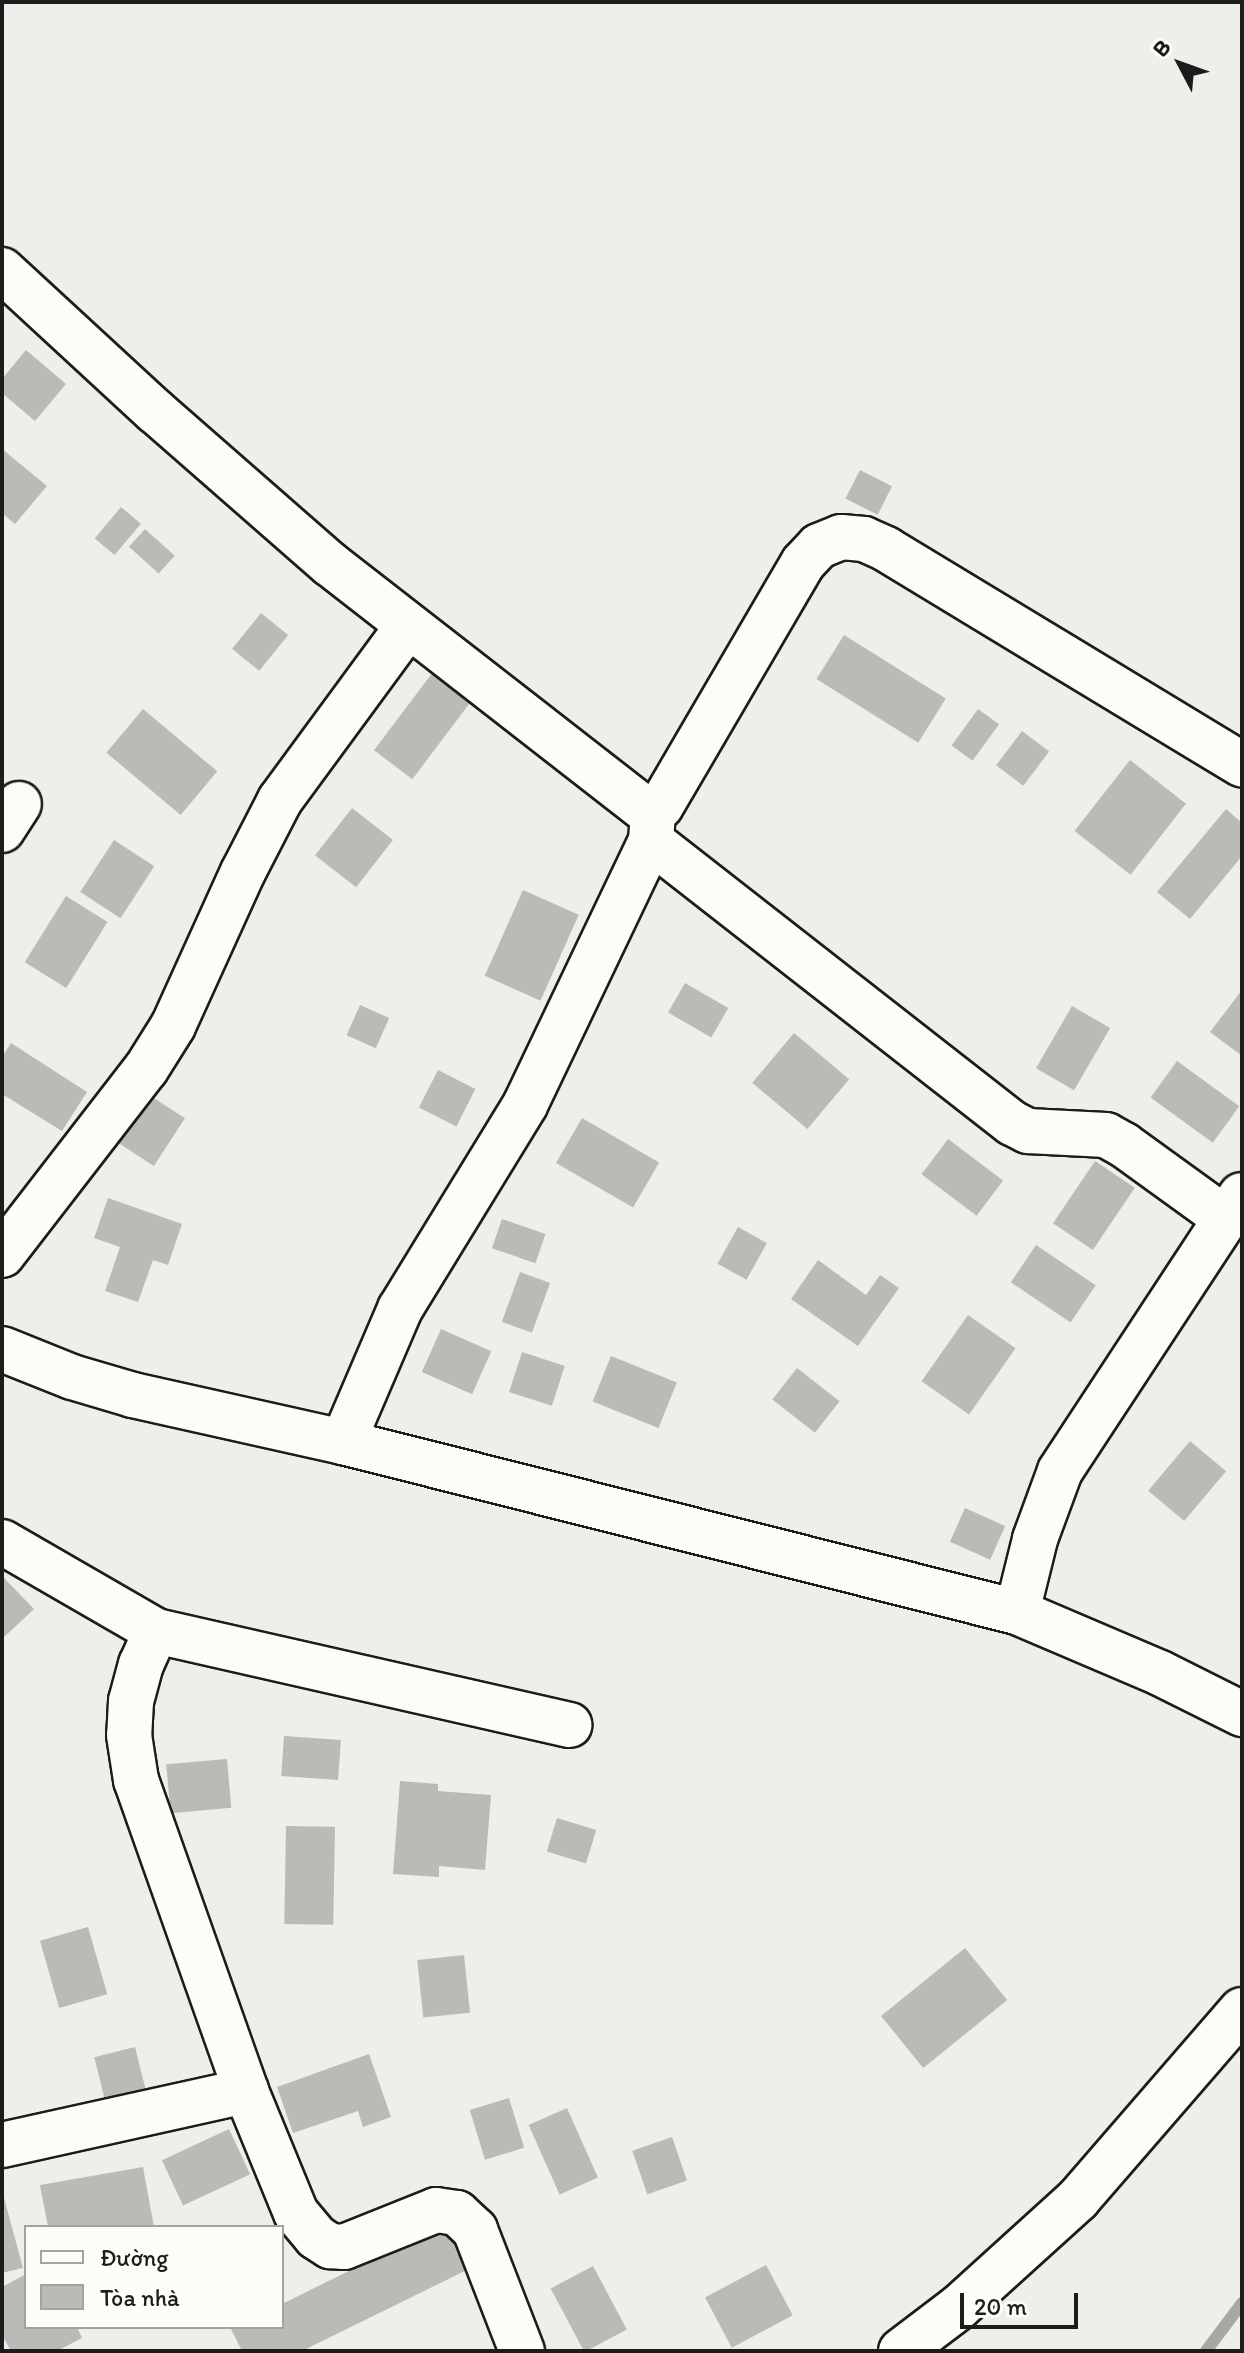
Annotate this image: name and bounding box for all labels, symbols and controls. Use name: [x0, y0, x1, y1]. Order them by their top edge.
north arrow: [1140, 24, 1220, 104]
text: B: [1147, 34, 1176, 62]
legend: [24, 2225, 284, 2329]
text: Đường: [100, 2243, 169, 2272]
scale bar: [964, 2277, 1082, 2327]
text: Tòa nhà: [100, 2283, 180, 2312]
text: 20 m: [974, 2292, 1027, 2321]

